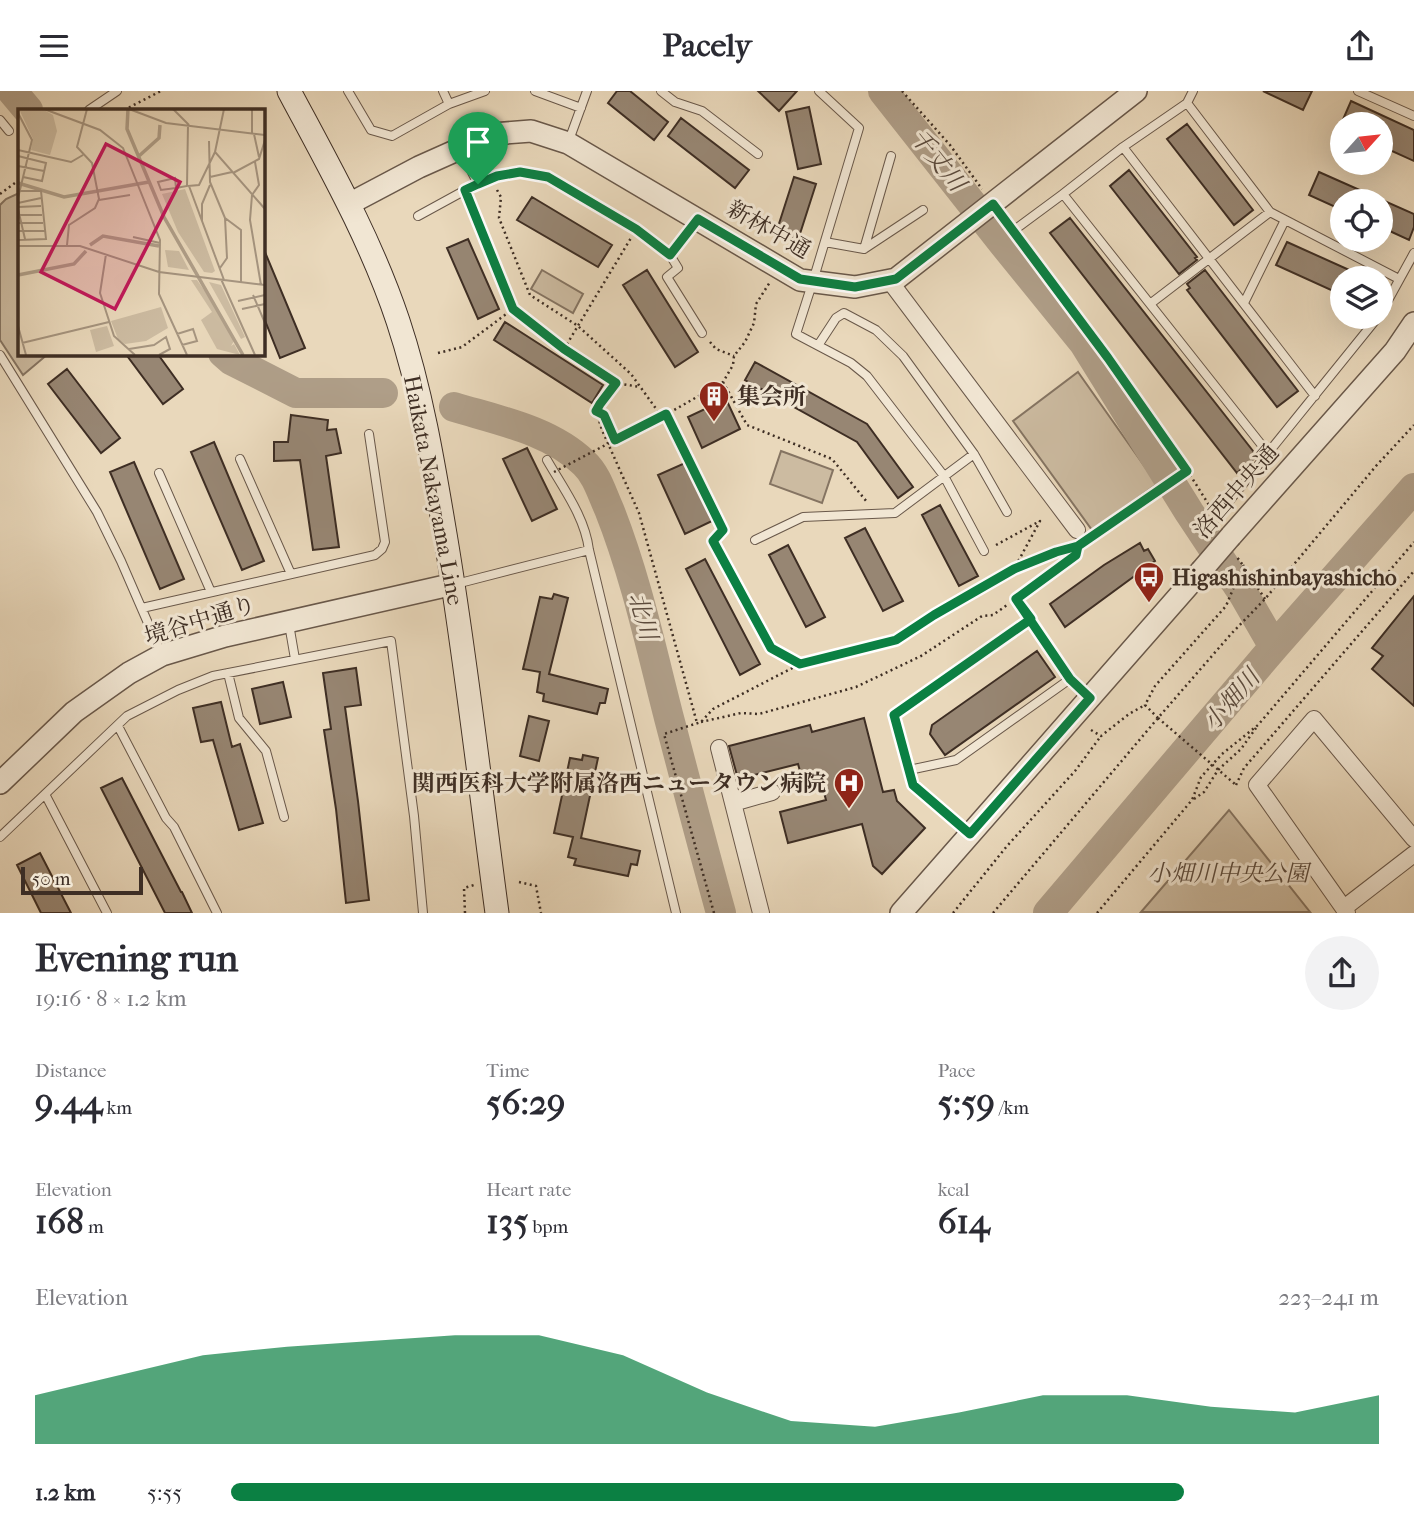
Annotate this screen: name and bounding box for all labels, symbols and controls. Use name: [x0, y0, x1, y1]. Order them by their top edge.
icon: menu: [35, 27, 73, 65]
text: Pacely: [663, 27, 751, 64]
icon: share: [1341, 27, 1379, 65]
inset map: [18, 109, 264, 355]
pin: [448, 112, 508, 184]
north arrow: [1330, 112, 1393, 175]
map controls: [1330, 112, 1393, 329]
icon: arrive: [459, 123, 497, 161]
water label: 千丈川: [904, 123, 973, 199]
button: locate: [1330, 189, 1393, 252]
street label: 新林中通: [722, 195, 815, 264]
button: layers: [1330, 266, 1393, 329]
street label: Haikata Nakayama Line: [398, 373, 469, 608]
building icon: 集会所: [697, 379, 731, 423]
place label: 集会所: [737, 383, 806, 410]
street label: 洛西中央通: [1188, 439, 1284, 544]
bus stop icon: Higashishinbayashicho: [1132, 560, 1166, 604]
place label: Higashishinbayashicho: [1172, 564, 1397, 591]
water label: 北川: [623, 589, 664, 646]
street label: 境谷中通り: [141, 591, 259, 650]
water label: 小畑川: [1197, 661, 1267, 736]
hospital icon: 関西医科大学附属洛西ニュータウン病院: [832, 766, 866, 810]
place label: 関西医科大学附属洛西ニュータウン病院: [412, 770, 826, 797]
park label: 小畑川中央公園: [1148, 860, 1313, 887]
scale bar: [21, 863, 144, 895]
text: 50 m: [32, 868, 71, 890]
text: Evening run: [35, 936, 238, 981]
button: share: [1305, 936, 1379, 1010]
text: 19:16 · 8 × 1.2 km: [35, 985, 187, 1012]
text: Distance: [35, 1060, 106, 1082]
text: Time: [486, 1060, 530, 1082]
text: Pace: [938, 1060, 976, 1082]
text: 9.44: [35, 1082, 103, 1123]
text: 56:29: [486, 1082, 565, 1123]
text: 5:59: [938, 1082, 995, 1123]
text: km: [103, 1097, 132, 1119]
text: /km: [995, 1097, 1029, 1119]
text: Elevation: [35, 1179, 112, 1201]
text: Heart rate: [486, 1179, 571, 1201]
text: kcal: [938, 1179, 970, 1201]
text: 168: [35, 1201, 84, 1242]
text: 135: [486, 1201, 528, 1242]
text: 614: [938, 1201, 990, 1242]
text: m: [84, 1216, 104, 1238]
text: bpm: [528, 1216, 568, 1238]
text: Elevation: [35, 1284, 128, 1311]
text: 223–241 m: [1278, 1284, 1379, 1311]
text: 1.2 km: [35, 1479, 95, 1506]
text: 5:55: [147, 1479, 182, 1506]

